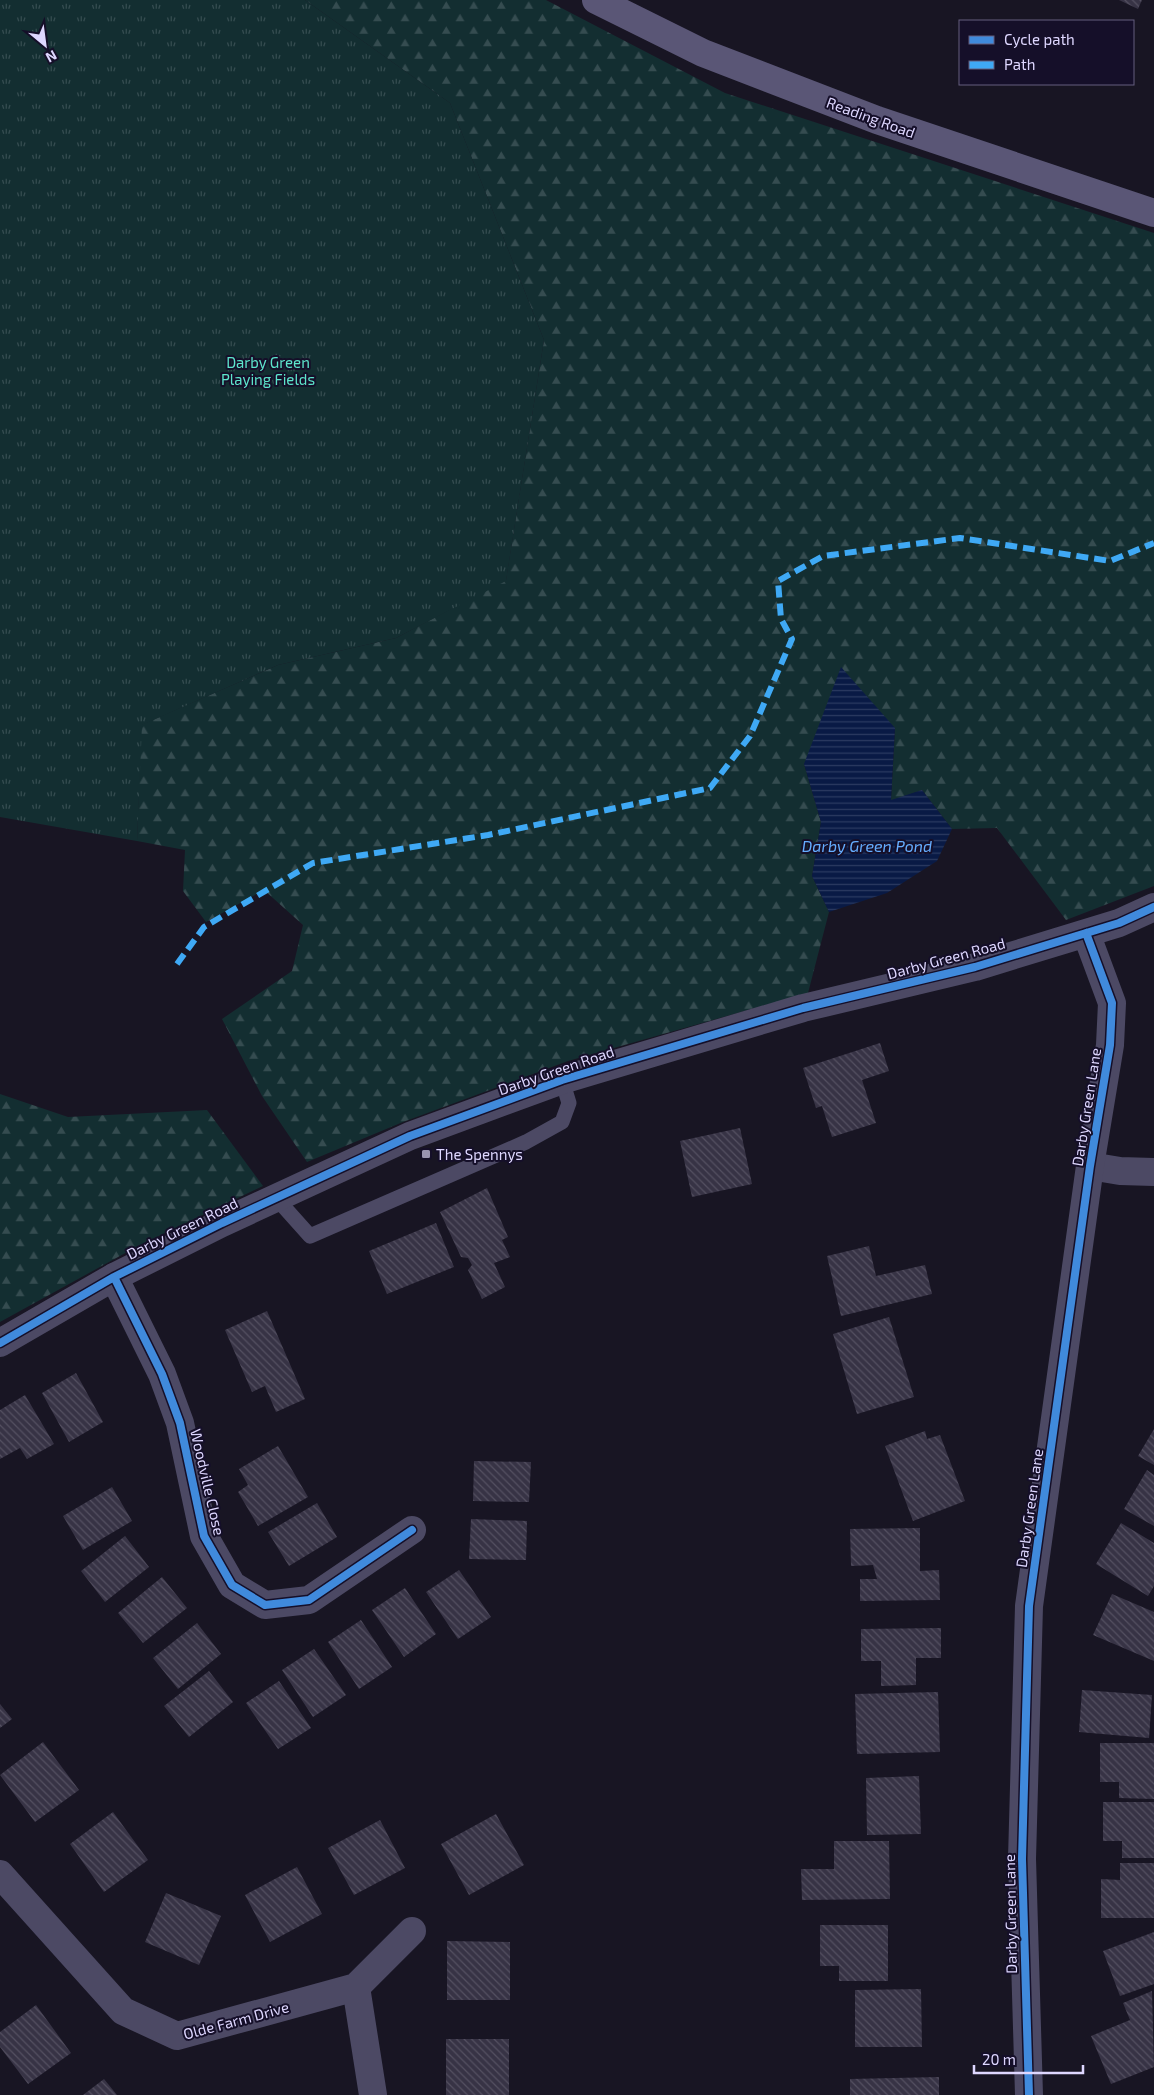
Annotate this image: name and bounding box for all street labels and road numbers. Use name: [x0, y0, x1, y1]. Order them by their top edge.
street label: Reading Road: [824, 93, 918, 141]
street label: Darby Green Road: [885, 934, 1007, 982]
street label: Darby Green Road: [496, 1042, 616, 1098]
street label: Darby Green Lane: [1068, 1046, 1104, 1168]
street label: Darby Green Road: [123, 1193, 241, 1263]
street label: Woodville Close: [187, 1427, 229, 1537]
street label: Darby Green Lane: [1012, 1447, 1046, 1569]
street label: Darby Green Lane: [1000, 1854, 1020, 1974]
street label: Olde Farm Drive: [181, 1997, 291, 2043]

